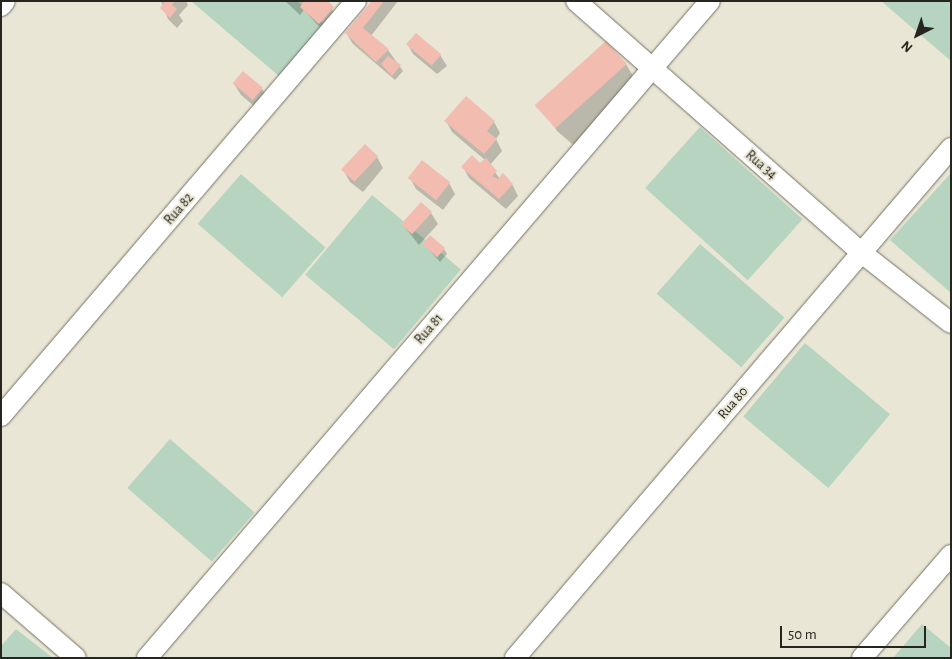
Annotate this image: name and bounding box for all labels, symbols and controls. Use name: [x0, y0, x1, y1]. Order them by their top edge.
north arrow: [892, 10, 942, 60]
text: N: [899, 38, 915, 55]
street label: Rua 34: [742, 147, 780, 183]
street label: Rua 82: [161, 190, 197, 228]
street label: Rua 81: [411, 310, 447, 348]
street label: Rua 80: [714, 383, 752, 423]
scale bar: [782, 616, 928, 648]
text: 50 m: [788, 627, 817, 642]

